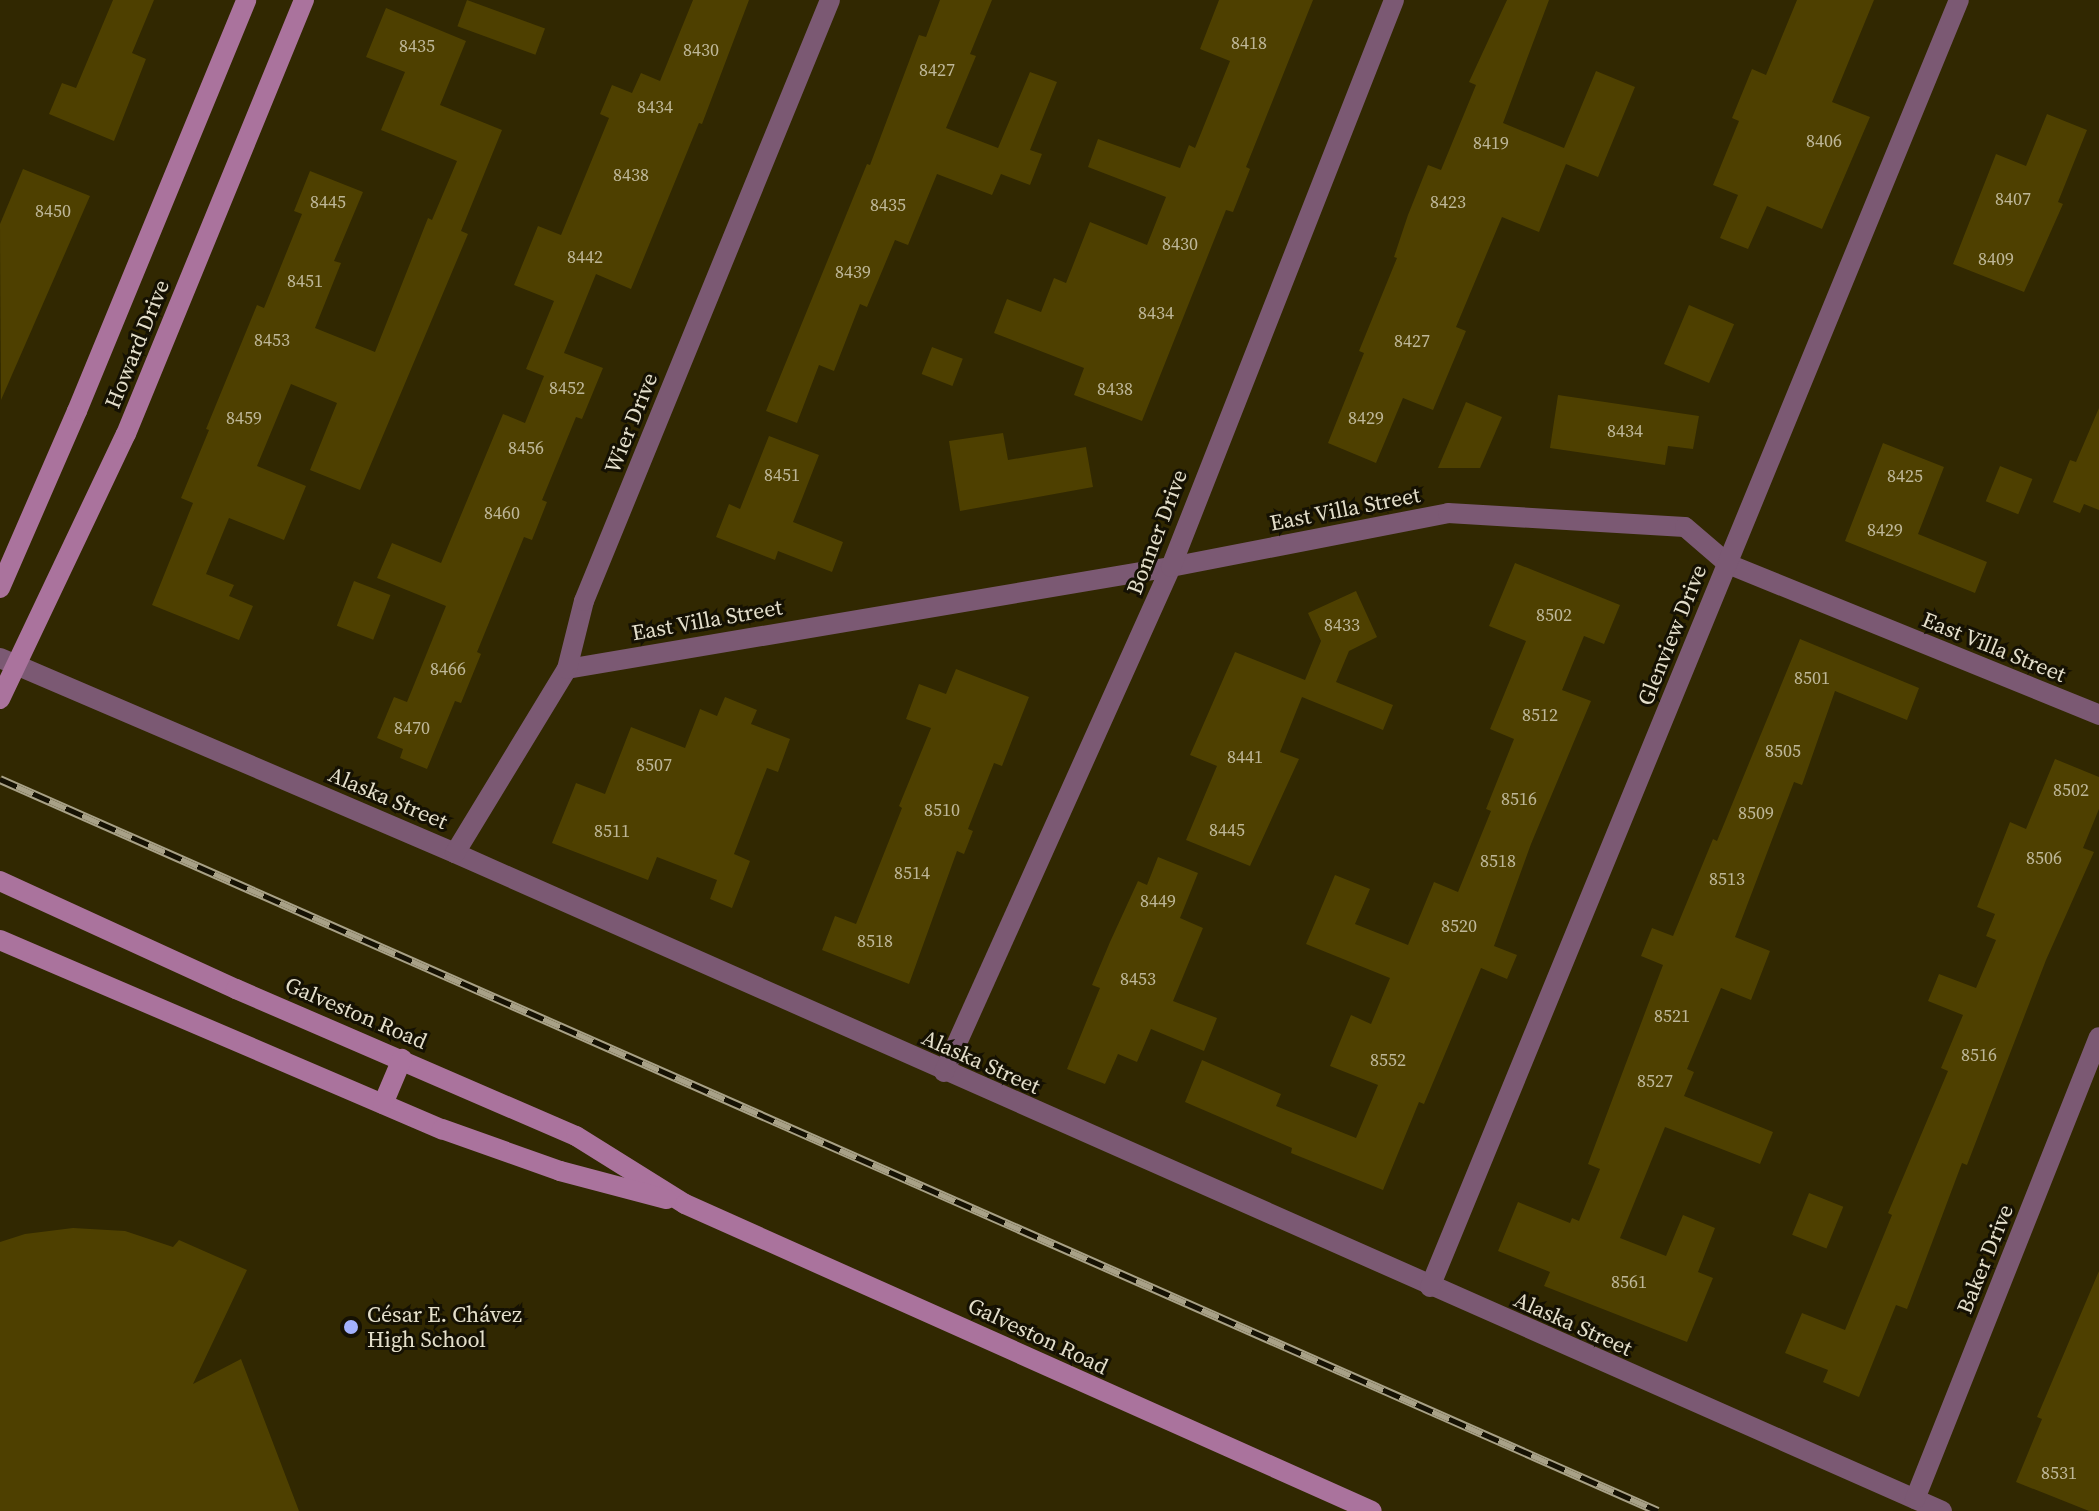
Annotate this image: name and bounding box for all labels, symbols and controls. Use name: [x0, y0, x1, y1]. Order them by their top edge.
house number: 8418: [1231, 32, 1267, 54]
house number: 8435: [399, 35, 435, 57]
house number: 8430: [683, 39, 719, 61]
house number: 8427: [919, 59, 955, 81]
house number: 8434: [637, 96, 673, 118]
house number: 8406: [1806, 130, 1842, 152]
house number: 8419: [1473, 132, 1509, 154]
house number: 8438: [613, 164, 649, 186]
house number: 8407: [1995, 188, 2031, 210]
house number: 8445: [310, 191, 346, 213]
house number: 8423: [1430, 191, 1466, 213]
house number: 8435: [870, 194, 906, 216]
house number: 8450: [35, 200, 71, 222]
house number: 8430: [1162, 233, 1198, 255]
house number: 8442: [567, 246, 603, 268]
house number: 8409: [1978, 248, 2014, 270]
house number: 8439: [835, 261, 871, 283]
house number: 8451: [287, 270, 323, 292]
street label: Howard Drive: [99, 276, 175, 412]
house number: 8434: [1138, 302, 1174, 324]
house number: 8453: [254, 329, 290, 351]
house number: 8427: [1394, 330, 1430, 352]
street label: Wier Drive: [599, 369, 663, 477]
house number: 8452: [549, 377, 585, 399]
house number: 8438: [1097, 378, 1133, 400]
house number: 8459: [226, 407, 262, 429]
house number: 8429: [1348, 407, 1384, 429]
house number: 8434: [1607, 420, 1643, 442]
house number: 8456: [508, 437, 544, 459]
house number: 8451: [764, 464, 800, 486]
house number: 8425: [1887, 465, 1923, 487]
street label: Bonner Drive: [1121, 466, 1193, 598]
street label: East Villa Street: [1267, 481, 1423, 537]
house number: 8460: [484, 502, 520, 524]
house number: 8429: [1867, 519, 1903, 541]
street label: Glenview Drive: [1632, 561, 1712, 709]
street label: East Villa Street: [629, 594, 785, 646]
house number: 8502: [1536, 604, 1572, 626]
street label: East Villa Street: [1918, 606, 2070, 688]
house number: 8433: [1324, 614, 1360, 636]
house number: 8466: [430, 658, 466, 680]
house number: 8501: [1794, 667, 1830, 689]
house number: 8512: [1522, 704, 1558, 726]
house number: 8470: [394, 717, 430, 739]
house number: 8505: [1765, 740, 1801, 762]
house number: 8441: [1227, 746, 1263, 768]
house number: 8507: [636, 754, 672, 776]
street label: Alaska Street: [325, 761, 451, 835]
house number: 8502: [2053, 779, 2089, 801]
house number: 8516: [1501, 788, 1537, 810]
house number: 8510: [924, 799, 960, 821]
house number: 8509: [1738, 802, 1774, 824]
house number: 8445: [1209, 819, 1245, 841]
house number: 8511: [594, 820, 630, 842]
house number: 8506: [2026, 847, 2062, 869]
house number: 8518: [1480, 850, 1516, 872]
house number: 8514: [894, 862, 930, 884]
house number: 8513: [1709, 868, 1745, 890]
house number: 8449: [1140, 890, 1176, 912]
house number: 8520: [1441, 915, 1477, 937]
house number: 8518: [857, 930, 893, 952]
house number: 8453: [1120, 968, 1156, 990]
street label: Galveston Road: [281, 971, 431, 1055]
house number: 8521: [1654, 1005, 1690, 1027]
street label: Alaska Street: [918, 1024, 1044, 1100]
house number: 8516: [1961, 1044, 1997, 1066]
house number: 8552: [1370, 1049, 1406, 1071]
house number: 8527: [1637, 1070, 1673, 1092]
street label: Baker Drive: [1951, 1201, 2019, 1317]
house number: 8561: [1611, 1271, 1647, 1293]
street label: Alaska Street: [1510, 1286, 1636, 1362]
street label: Galveston Road: [964, 1292, 1112, 1380]
place label: César E. Chávez High School: [367, 1301, 522, 1352]
marker: César E. Chávez High School: [342, 1318, 360, 1336]
house number: 8531: [2041, 1462, 2077, 1484]

